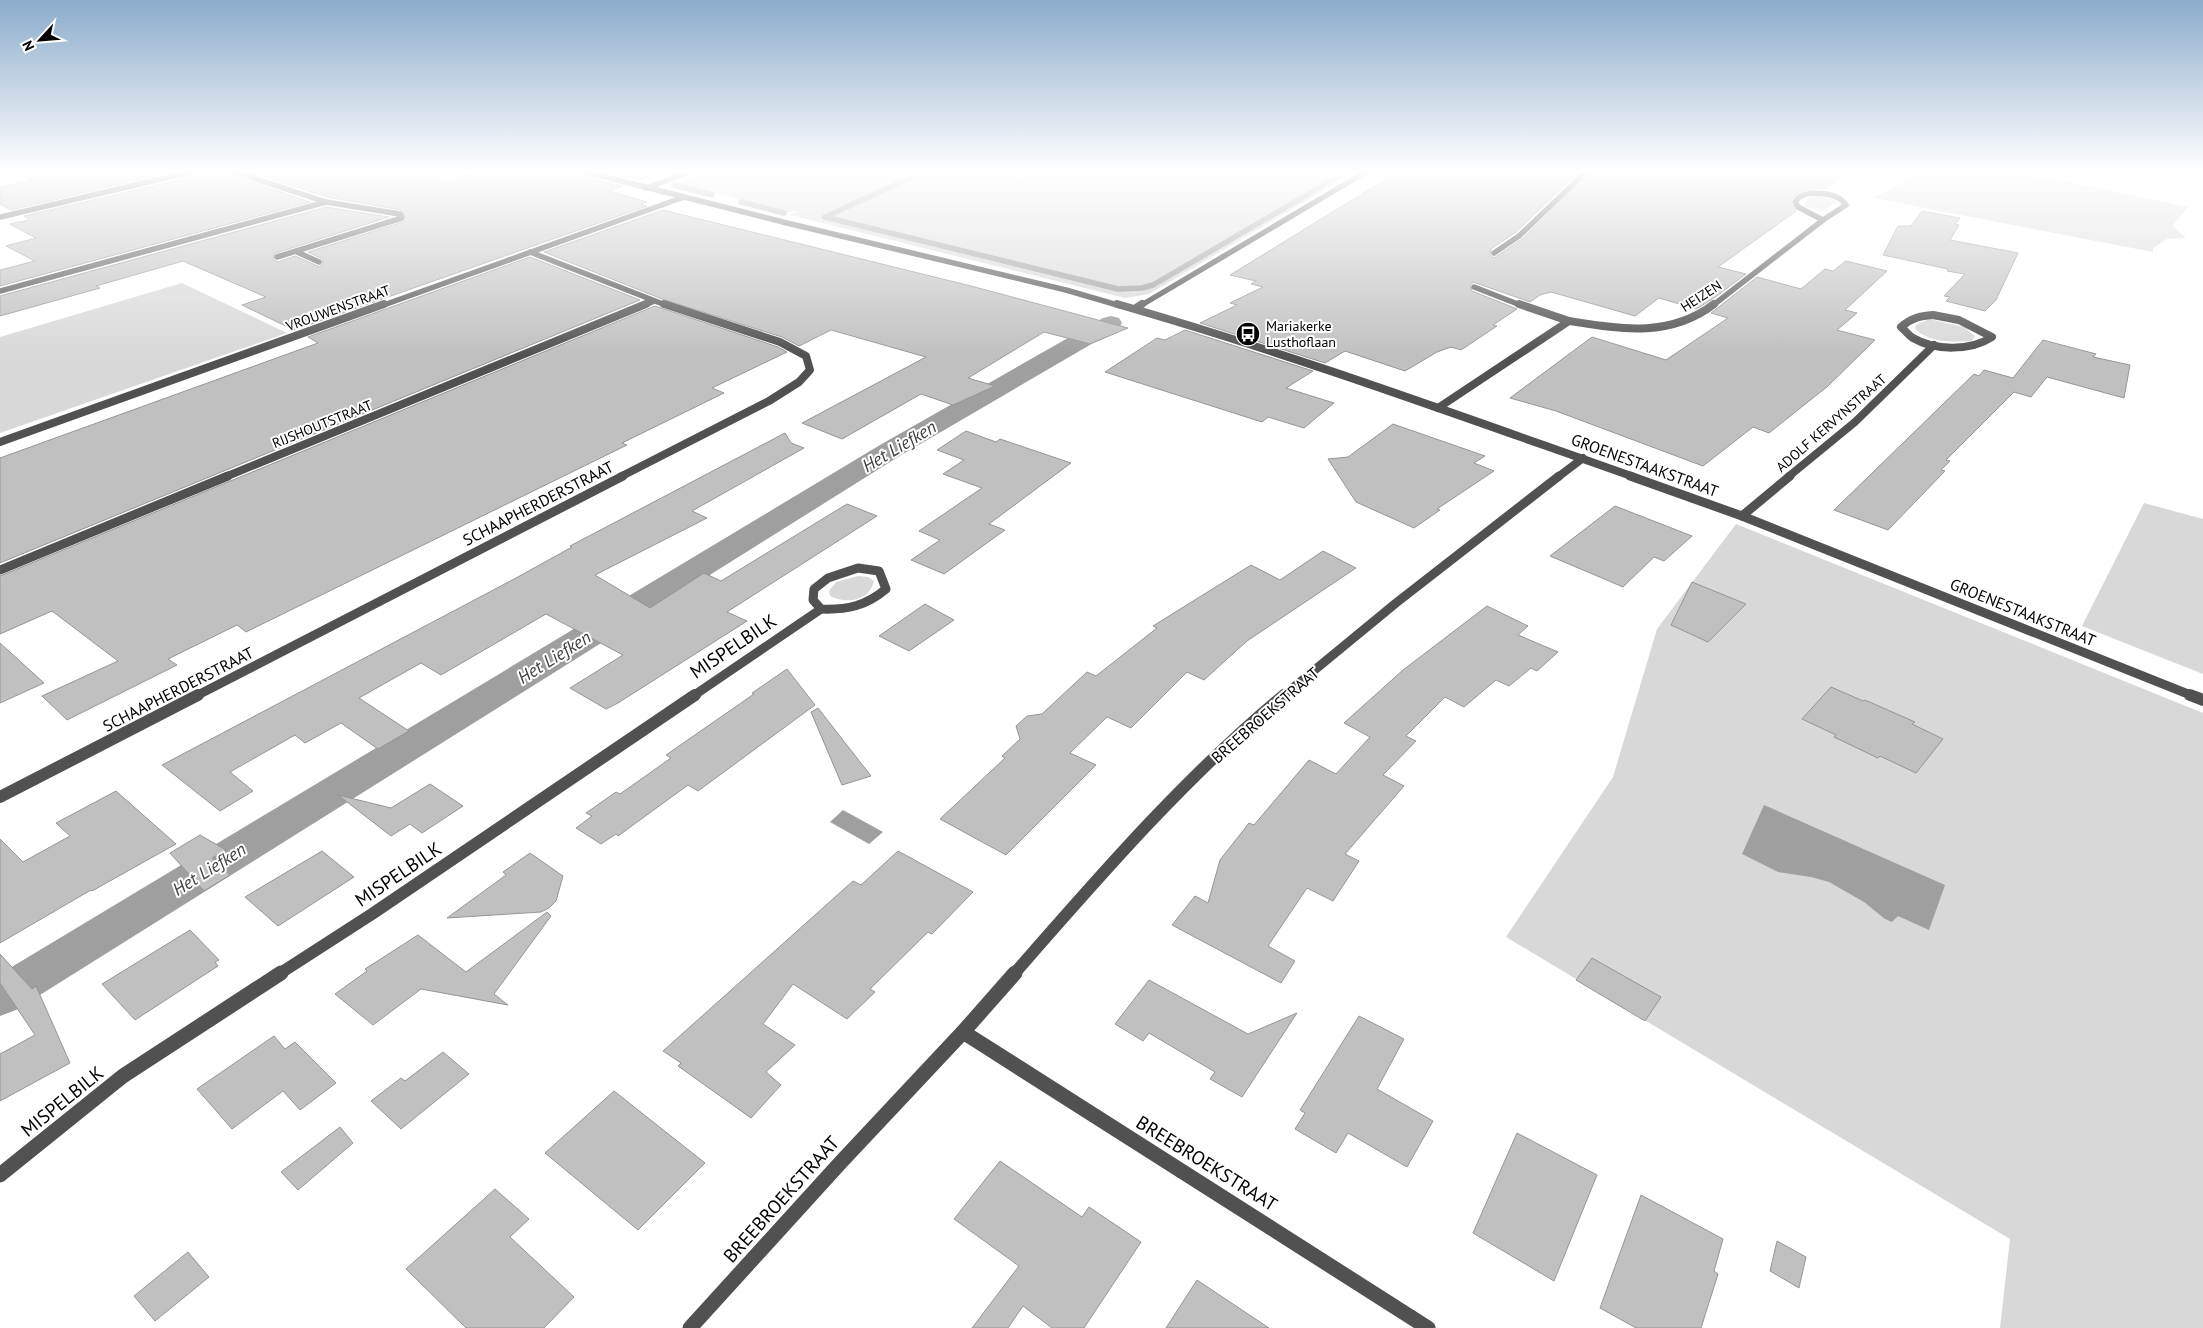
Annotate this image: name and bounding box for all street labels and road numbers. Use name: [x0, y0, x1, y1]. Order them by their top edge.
street label: HEIZEN: [1677, 276, 1725, 316]
street label: VROUWENSTRAAT: [283, 281, 393, 335]
street label: ADOLF KERVYNSTRAAT: [1772, 370, 1890, 476]
street label: RIJSHOUTSTRAAT: [269, 396, 375, 452]
street label: GROENESTAAKSTRAAT: [1569, 429, 1721, 501]
street label: SCHAAPHERDERSTRAAT: [459, 456, 617, 550]
street label: GROENESTAAKSTRAAT: [1947, 574, 2099, 650]
street label: MISPELBILK: [685, 608, 781, 684]
street label: SCHAAPHERDERSTRAAT: [99, 642, 257, 736]
street label: BREEBROEKSTRAAT: [1207, 663, 1323, 767]
street label: MISPELBILK: [350, 836, 446, 912]
street label: MISPELBILK: [16, 1060, 108, 1142]
street label: BREEBROEKSTRAAT: [1132, 1110, 1282, 1216]
street label: BREEBROEKSTRAAT: [718, 1130, 844, 1267]

